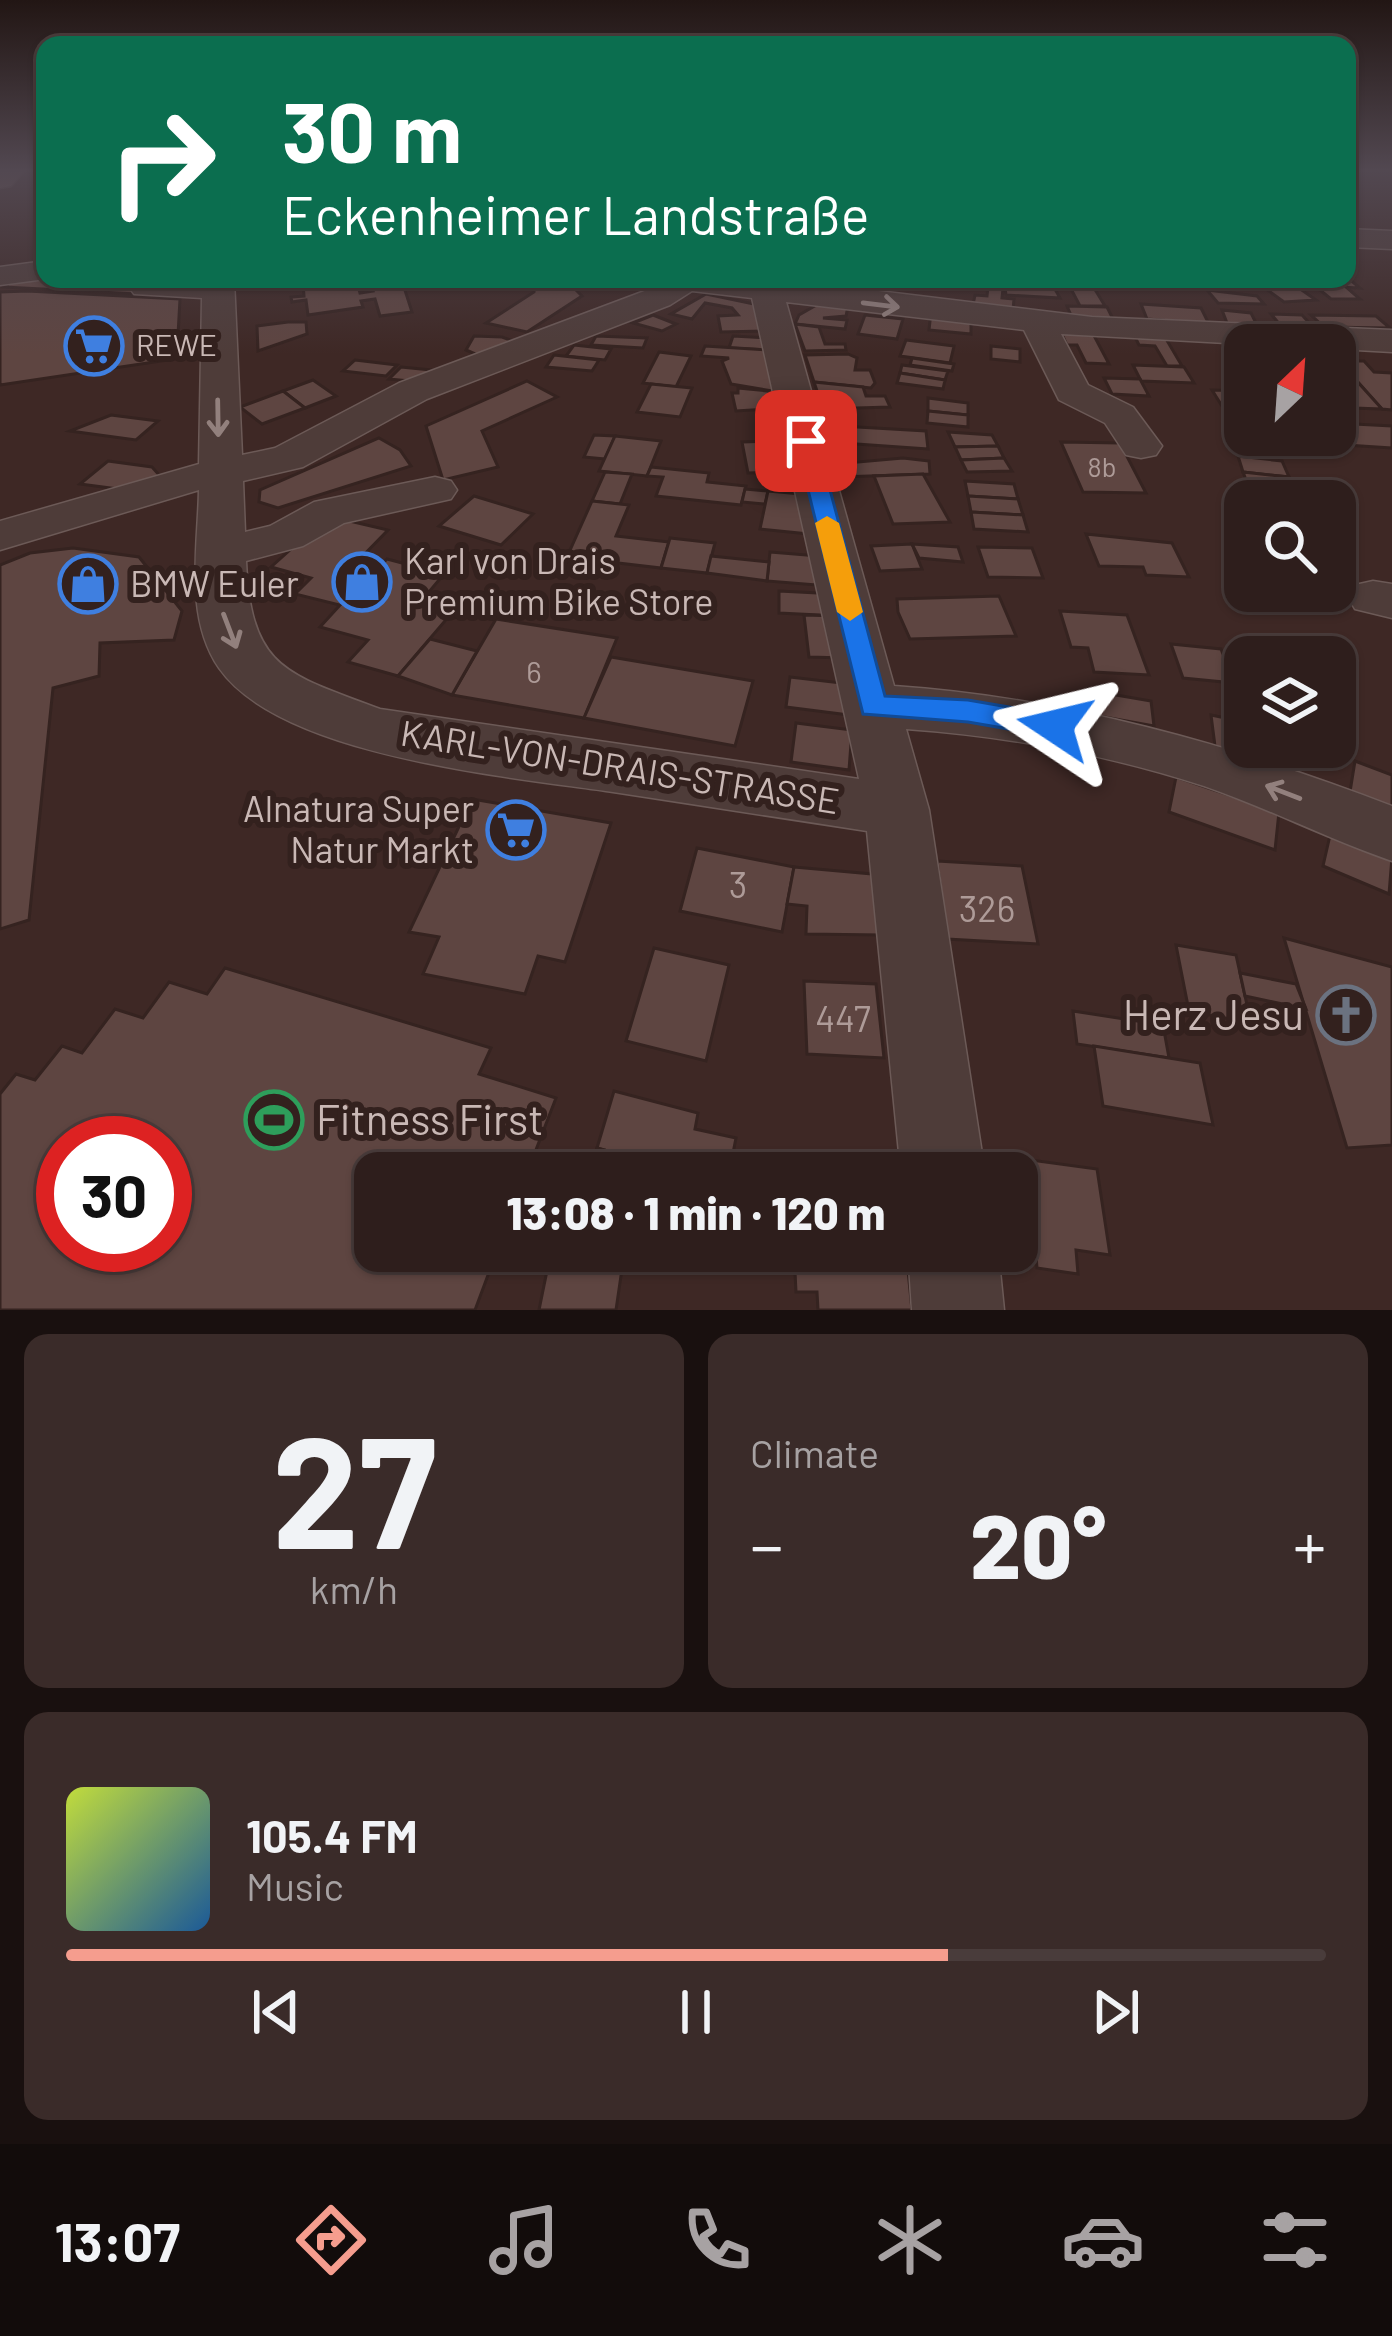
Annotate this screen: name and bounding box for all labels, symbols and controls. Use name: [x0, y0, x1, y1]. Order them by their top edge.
text: 30 m: [282, 79, 462, 180]
icon: right: [84, 84, 240, 240]
text: Eckenheimer Landstraße: [282, 181, 869, 246]
one-way arrow: [861, 295, 900, 317]
supermarket icon: REWE: [63, 315, 125, 377]
north arrow: [1224, 324, 1356, 456]
map controls: [1224, 324, 1356, 768]
place label: REWE: [136, 326, 217, 362]
pin: [755, 390, 857, 492]
one-way arrow: [206, 398, 229, 437]
icon: arrive: [773, 408, 839, 474]
house number: 8b: [1088, 450, 1116, 482]
button: search: [1224, 480, 1356, 612]
place label: Karl von Drais Premium Bike Store: [404, 538, 713, 622]
shop icon: Karl von Drais Premium Bike Store: [331, 551, 393, 613]
shop icon: BMW Euler: [57, 553, 119, 615]
place label: BMW Euler: [130, 561, 299, 604]
one-way arrow: [220, 612, 242, 649]
button: layers: [1224, 636, 1356, 768]
house number: 6: [526, 653, 542, 689]
position arrow: [992, 663, 1118, 789]
street label: KARL-VON-DRAIS-STRASSE: [398, 710, 843, 821]
one-way arrow: [1265, 780, 1302, 802]
place label: Alnatura Super Natur Markt: [243, 786, 474, 870]
supermarket icon: Alnatura Super Natur Markt: [485, 799, 547, 861]
house number: 3: [729, 862, 747, 905]
house number: 326: [959, 886, 1015, 929]
church icon: Herz Jesu: [1315, 984, 1377, 1046]
place label: Herz Jesu: [1123, 988, 1304, 1038]
house number: 447: [815, 996, 871, 1039]
sports icon: Fitness First: [243, 1089, 305, 1151]
place label: Fitness First: [316, 1093, 544, 1143]
speed limit sign: 30: [36, 1116, 192, 1272]
text: 13:08 · 1 min · 120 m: [507, 1185, 885, 1239]
text: 27: [272, 1393, 436, 1580]
text: Climate: [750, 1429, 879, 1476]
text: 20°: [970, 1489, 1106, 1597]
text: −: [750, 1504, 783, 1583]
text: +: [1293, 1504, 1326, 1583]
text: km/h: [310, 1565, 398, 1612]
text: 105.4 FM: [246, 1808, 418, 1862]
text: Music: [246, 1862, 344, 1909]
icon: previous: [243, 1979, 309, 2045]
icon: pause: [663, 1979, 729, 2045]
icon: next: [1083, 1979, 1149, 2045]
icon: directions: [289, 2198, 373, 2282]
icon: music: [482, 2198, 566, 2282]
icon: phone: [675, 2198, 759, 2282]
icon: climate: [868, 2198, 952, 2282]
icon: car: [1061, 2198, 1145, 2282]
icon: filters: [1253, 2198, 1337, 2282]
text: 13:07: [54, 2208, 180, 2273]

